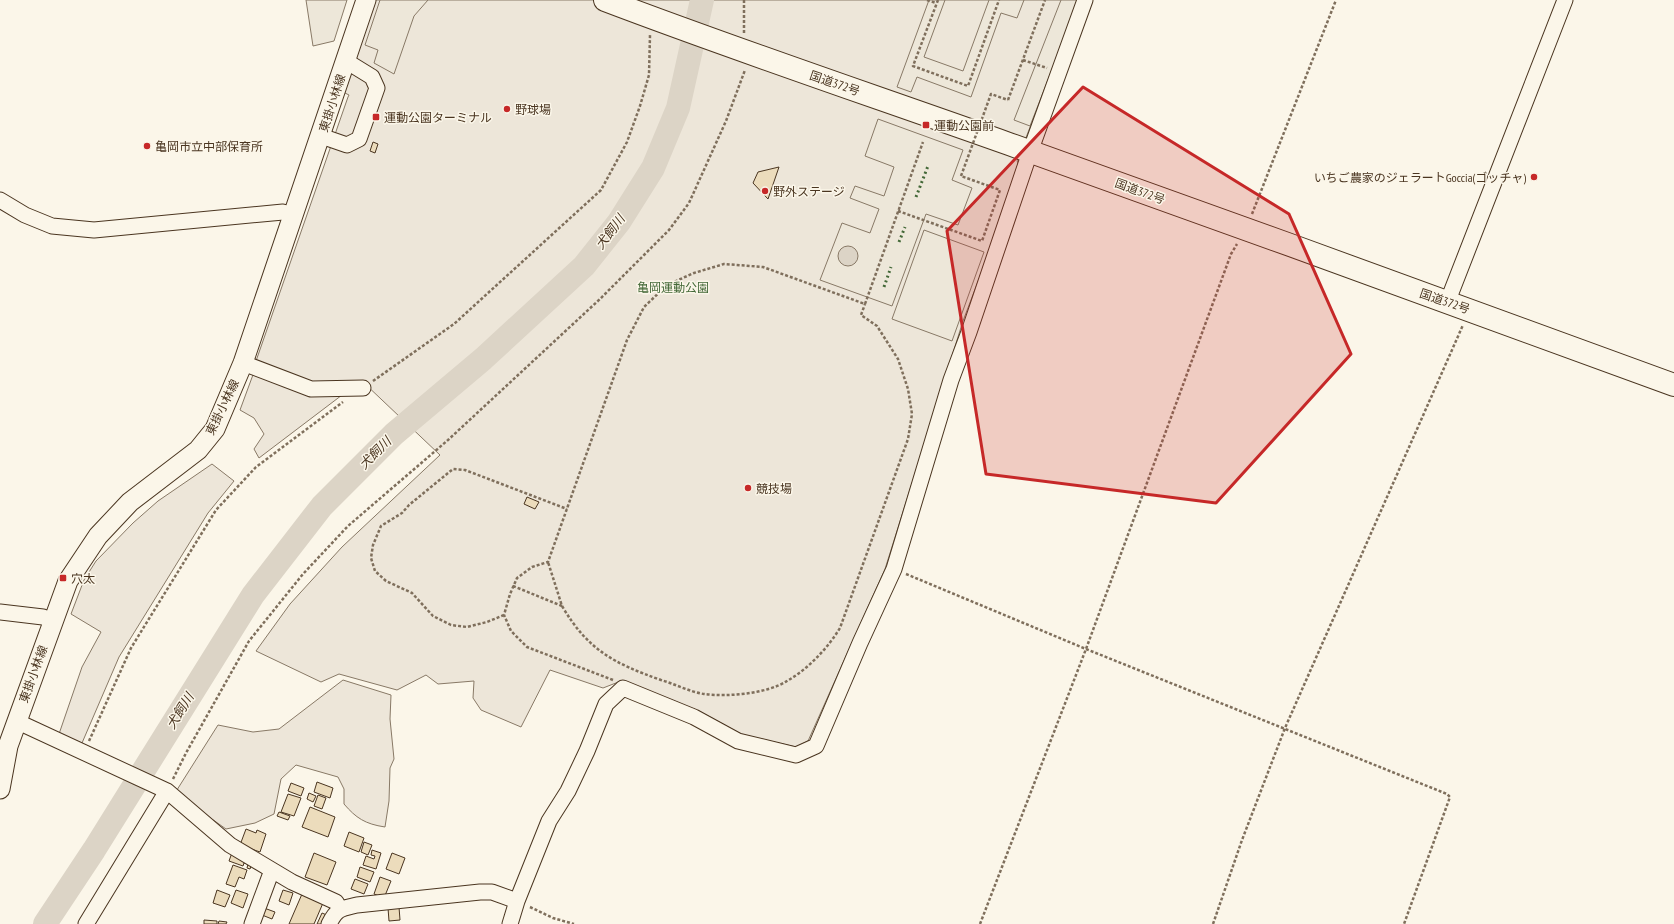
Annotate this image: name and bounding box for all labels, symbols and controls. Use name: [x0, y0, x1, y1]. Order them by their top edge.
street label: 国道372号: [808, 67, 862, 99]
street label: 東掛小林線: [316, 72, 348, 134]
place label: 野球場: [515, 102, 551, 117]
marker: 野球場: [502, 104, 512, 114]
place label: 運動公園ターミナル: [384, 110, 492, 125]
marker: 運動公園ターミナル: [371, 112, 381, 122]
place label: 運動公園前: [934, 118, 994, 133]
marker: 運動公園前: [921, 120, 931, 130]
place label: 亀岡市立中部保育所: [155, 139, 263, 154]
marker: 亀岡市立中部保育所: [142, 141, 152, 151]
place label: いちご農家のジェラートGoccia(ゴッチャ): [1314, 170, 1526, 185]
marker: いちご農家のジェラートGoccia(ゴッチャ): [1529, 172, 1539, 182]
street label: 国道372号: [1113, 175, 1167, 207]
place label: 野外ステージ: [773, 184, 845, 199]
marker: 野外ステージ: [760, 186, 770, 196]
water label: 犬飼川: [591, 210, 630, 253]
park label: 亀岡運動公園: [637, 280, 709, 295]
street label: 国道372号: [1418, 285, 1472, 317]
street label: 東掛小林線: [202, 377, 242, 437]
water label: 犬飼川: [355, 432, 396, 473]
place label: 競技場: [756, 481, 792, 496]
marker: 競技場: [743, 483, 753, 493]
place label: 穴太: [71, 571, 95, 586]
marker: 穴太: [58, 573, 68, 583]
street label: 東掛小林線: [16, 643, 50, 705]
water label: 犬飼川: [162, 688, 199, 732]

